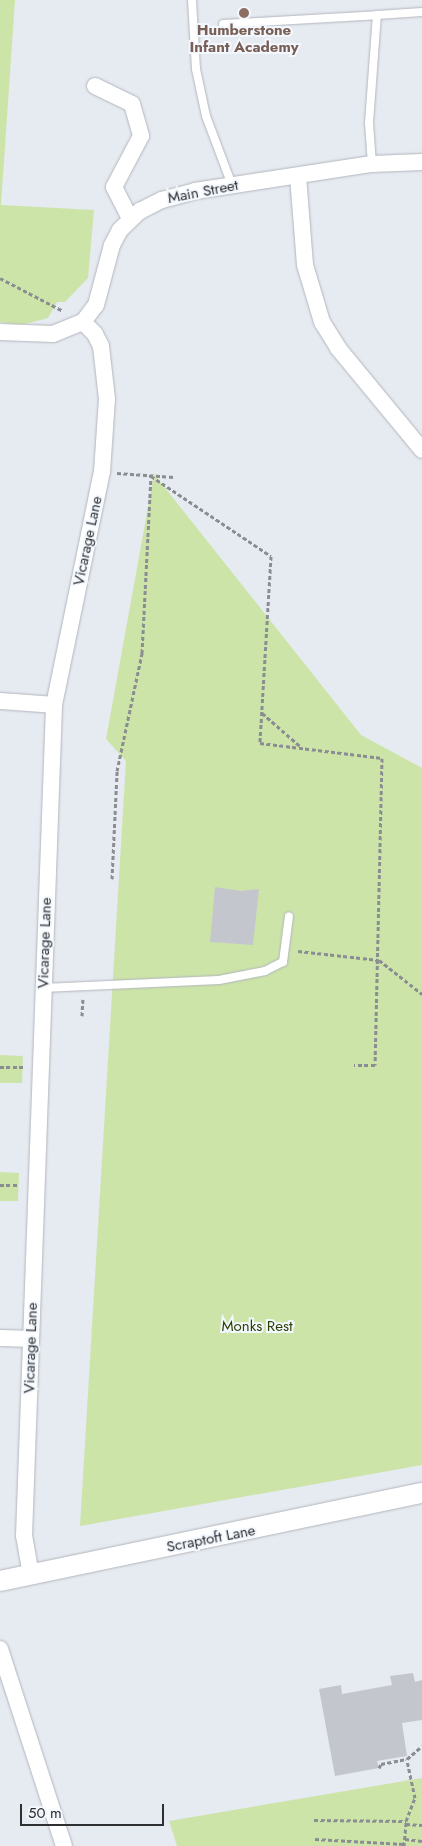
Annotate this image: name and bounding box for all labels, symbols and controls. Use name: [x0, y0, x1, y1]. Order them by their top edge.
marker: Humberstone Infant Academy: [238, 7, 250, 19]
place label: Humberstone Infant Academy: [190, 21, 298, 56]
street label: Main Street: [166, 176, 240, 208]
street label: Vicarage Lane: [70, 495, 106, 587]
street label: Vicarage Lane: [34, 897, 56, 989]
street label: Vicarage Lane: [20, 1302, 42, 1394]
park label: Monks Rest: [221, 1318, 293, 1336]
street label: Scraptoft Lane: [165, 1522, 257, 1556]
scale bar: [22, 1794, 166, 1826]
text: 50 m: [28, 1802, 62, 1824]

